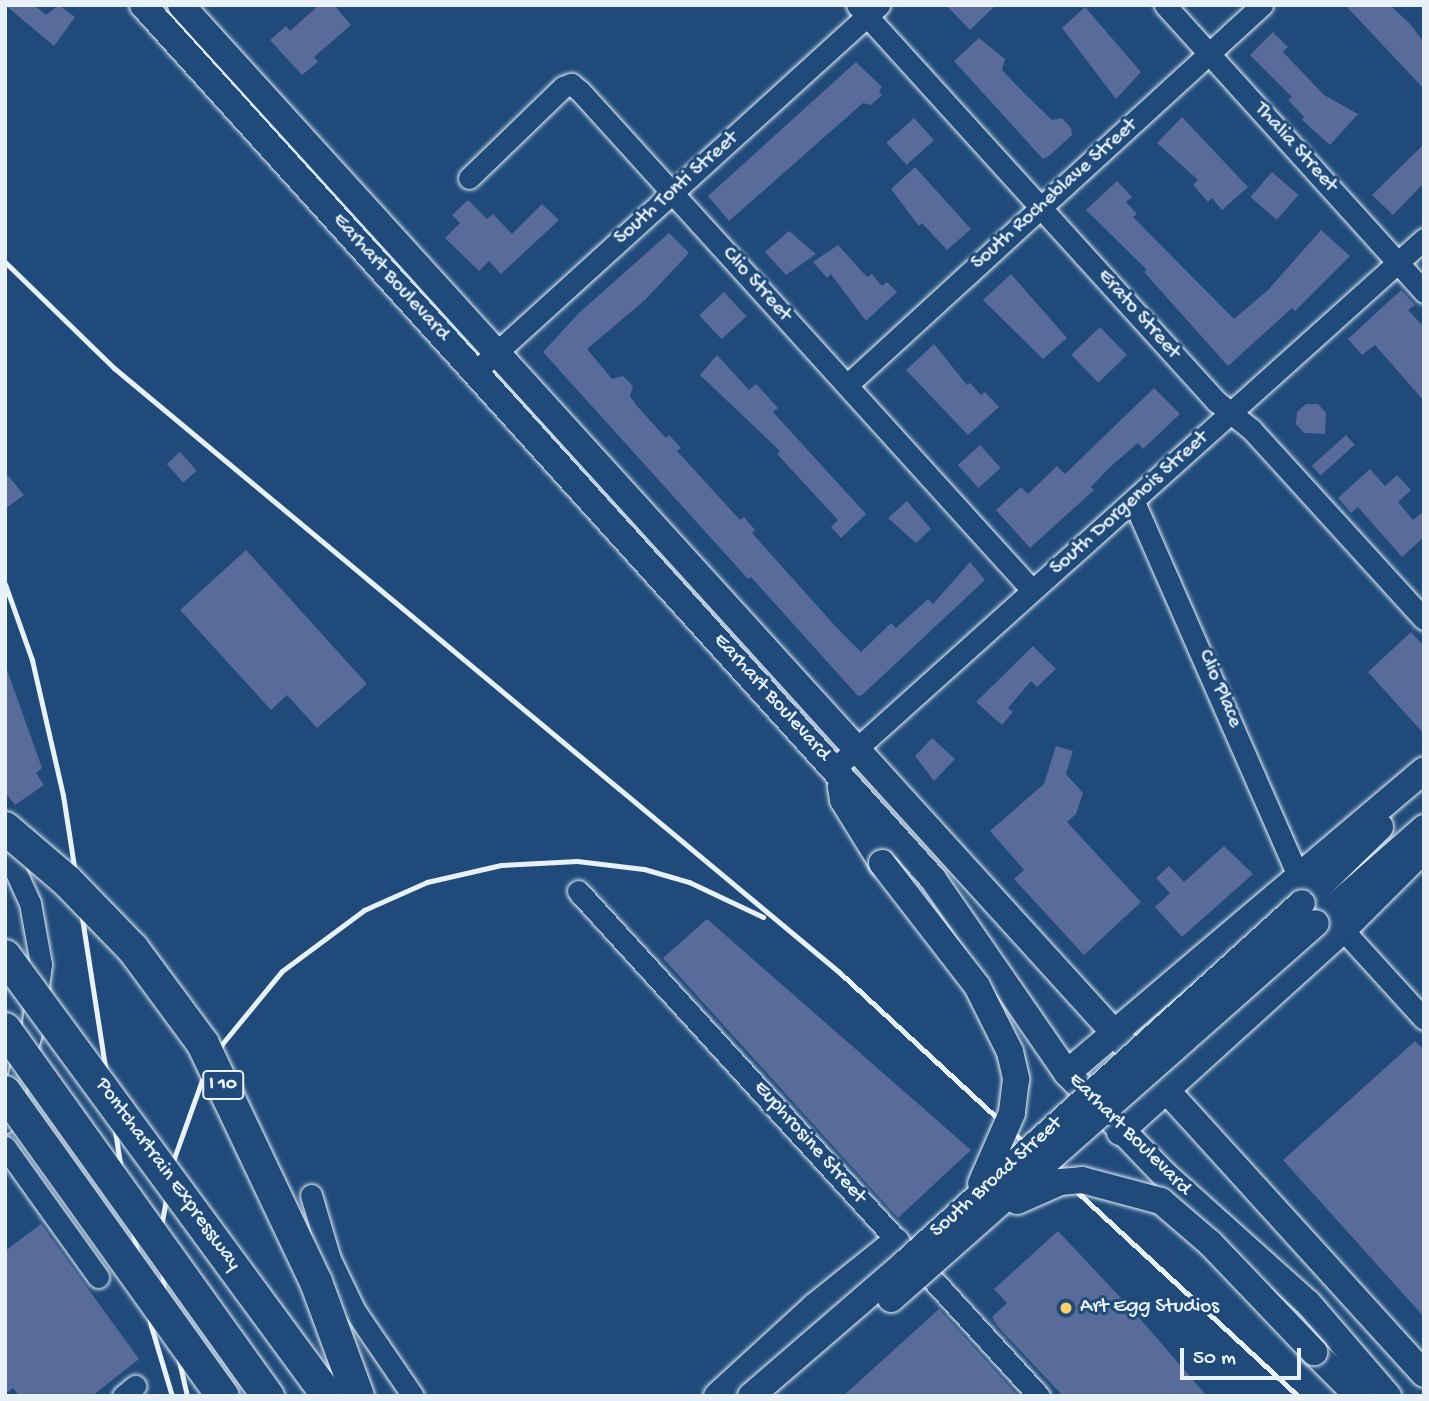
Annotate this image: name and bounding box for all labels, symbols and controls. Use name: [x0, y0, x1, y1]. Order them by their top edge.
street label: Thalia Street: [1248, 98, 1342, 198]
street label: South Rocheblave Street: [967, 114, 1143, 276]
street label: South Tonti Street: [610, 127, 744, 251]
street label: Earhart Boulevard: [326, 209, 454, 347]
street label: Clio Street: [716, 242, 796, 328]
street label: Erato Street: [1091, 265, 1185, 365]
street label: South Dorgenois Street: [1046, 426, 1214, 582]
street label: Earhart Boulevard: [707, 629, 835, 767]
street label: Clio Place: [1191, 646, 1247, 732]
street label: Earhart Boulevard: [1062, 1068, 1196, 1202]
road number: I 10: [202, 1070, 244, 1100]
street label: Pontchartrain Expressway: [89, 1074, 245, 1276]
street label: Euphrosine Street: [747, 1076, 871, 1210]
street label: South Broad Street: [926, 1112, 1068, 1244]
place label: Art Egg Studios: [1080, 1295, 1219, 1321]
marker: Art Egg Studios: [1058, 1300, 1074, 1316]
scale bar: [1184, 1334, 1305, 1378]
text: 50 m: [1193, 1347, 1236, 1372]

